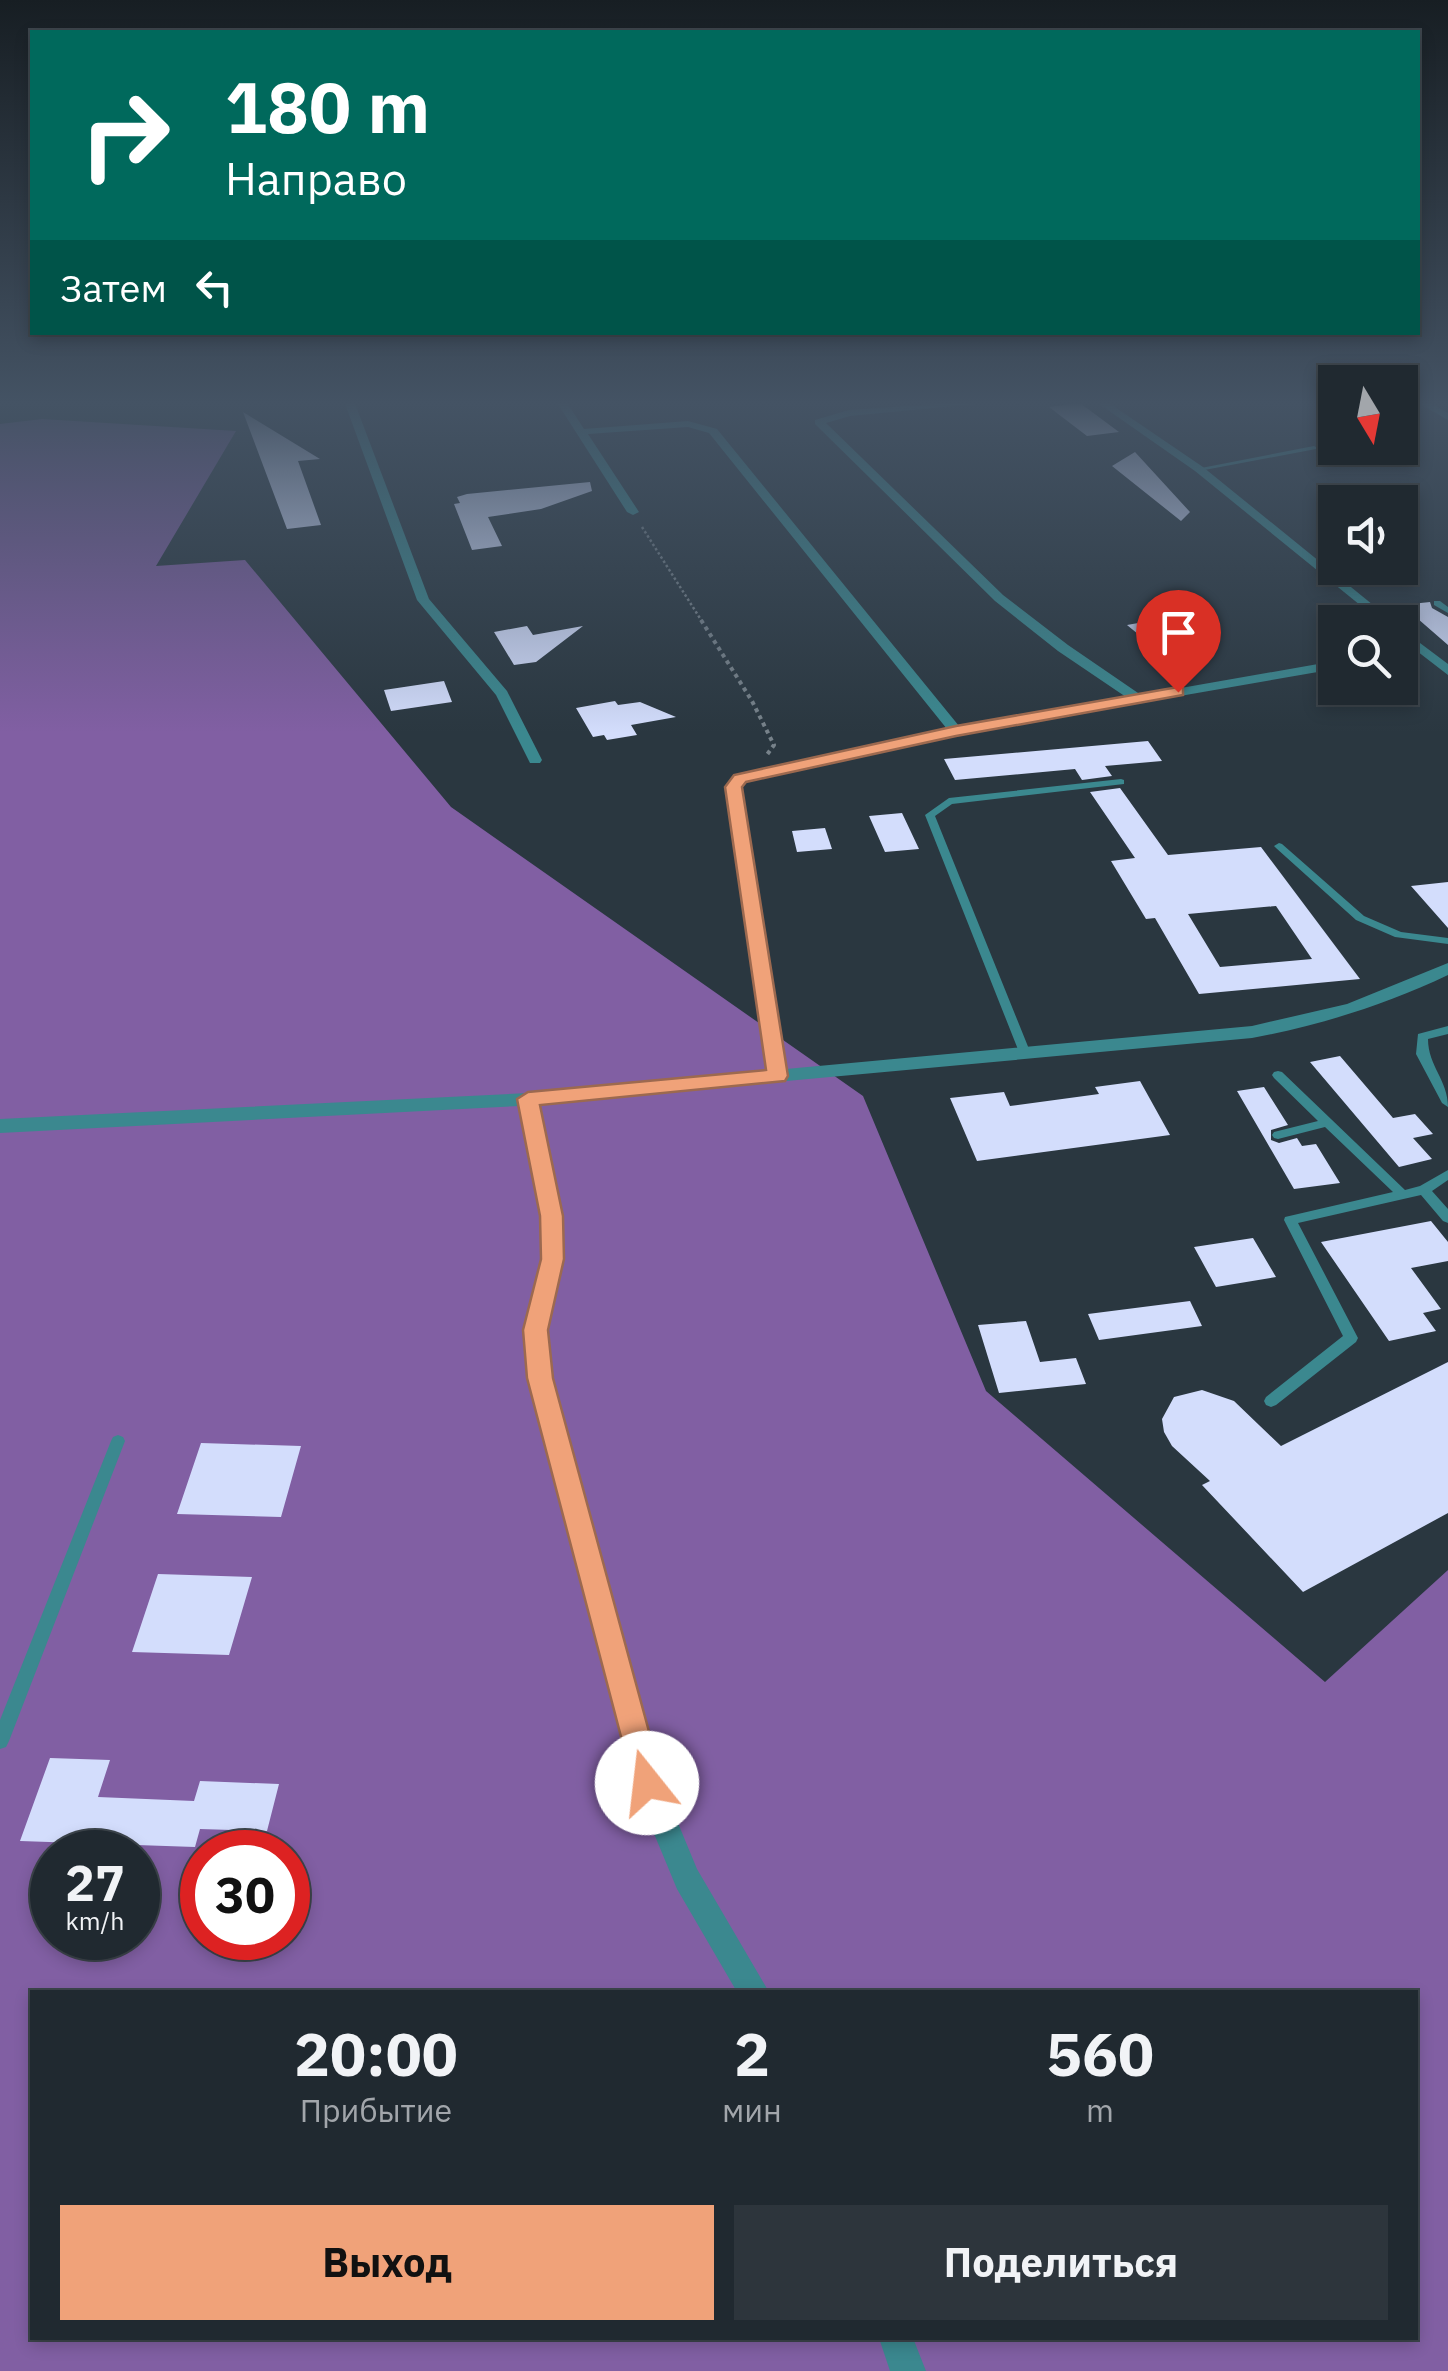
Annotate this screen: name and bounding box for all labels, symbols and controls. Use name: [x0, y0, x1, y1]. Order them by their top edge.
text: 180 m: [225, 61, 430, 152]
icon: right: [60, 70, 190, 200]
text: Направо: [225, 149, 407, 207]
icon: left: [187, 260, 242, 315]
text: Затем: [60, 263, 167, 312]
north arrow: [1318, 365, 1418, 465]
map controls: [1318, 365, 1418, 705]
button: sound: [1318, 485, 1418, 585]
pin: [1136, 590, 1221, 693]
icon: arrive: [1151, 605, 1206, 660]
button: search: [1318, 605, 1418, 705]
position arrow: [595, 1731, 699, 1835]
speed limit sign: 30: [180, 1830, 310, 1960]
text: 27: [65, 1850, 125, 1915]
text: km/h: [66, 1904, 124, 1937]
text: 20:00: [294, 2014, 458, 2093]
text: 2: [734, 2014, 770, 2093]
text: 560: [1046, 2014, 1154, 2093]
text: Прибытие: [300, 2089, 452, 2131]
text: мин: [722, 2089, 782, 2131]
text: m: [1086, 2089, 1114, 2131]
button: Выход: [60, 2205, 714, 2320]
button: Поделиться: [734, 2205, 1388, 2320]

